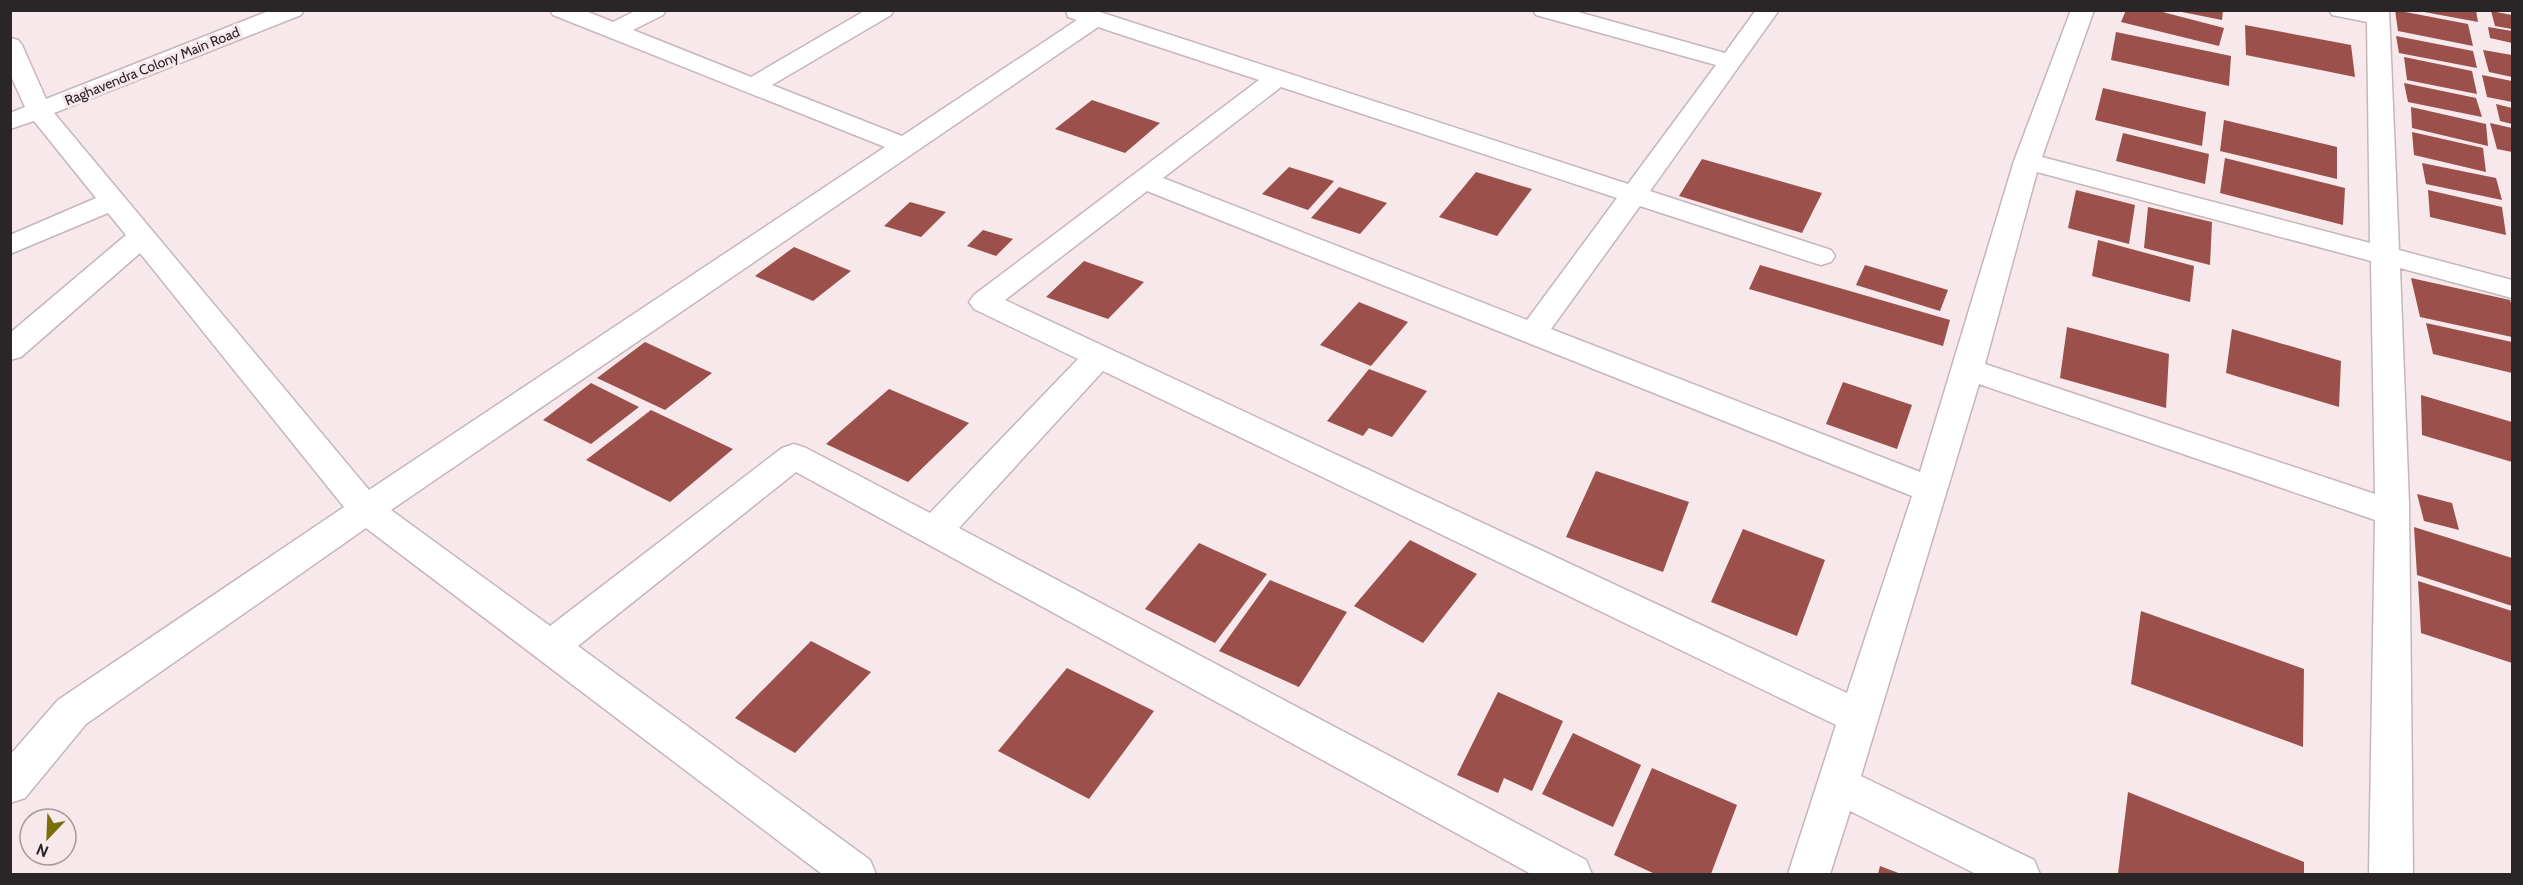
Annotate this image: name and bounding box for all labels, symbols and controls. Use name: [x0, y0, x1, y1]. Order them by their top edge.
street label: Raghavendra Colony Main Road: [62, 23, 242, 109]
north arrow: [18, 807, 78, 867]
text: N: [33, 839, 51, 861]

